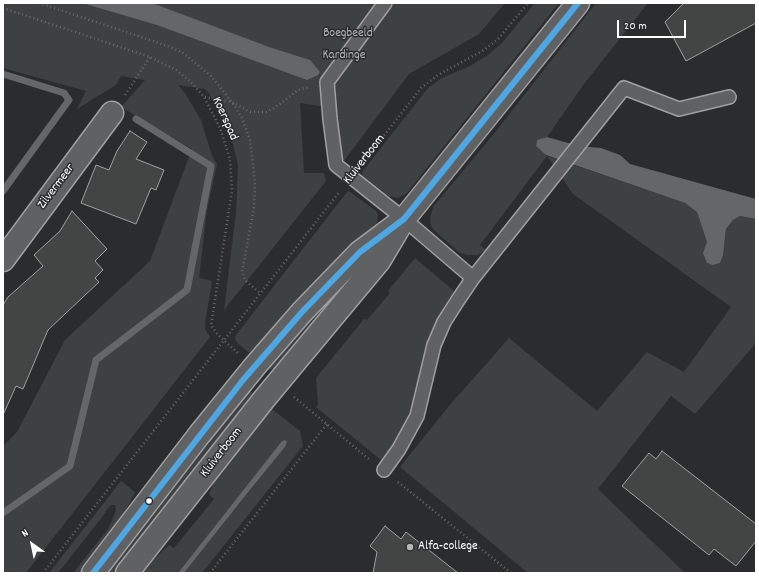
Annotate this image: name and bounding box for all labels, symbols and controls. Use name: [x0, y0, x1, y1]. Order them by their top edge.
scale bar: [619, 12, 688, 38]
text: 20 m: [624, 18, 647, 35]
park label: Boegbeeld: [323, 26, 373, 42]
park label: Kardinge: [323, 48, 365, 64]
street label: Koerspad: [208, 95, 240, 143]
street label: Kluiverboom: [341, 132, 389, 188]
street label: Zilvermeer: [35, 161, 79, 213]
street label: Kluiverboom: [198, 425, 246, 481]
unlabelled marker: [144, 496, 154, 506]
north arrow: [12, 524, 52, 564]
text: N: [19, 526, 32, 542]
place label: Alfa-college: [418, 539, 478, 555]
marker: Alfa-college: [405, 542, 415, 552]

